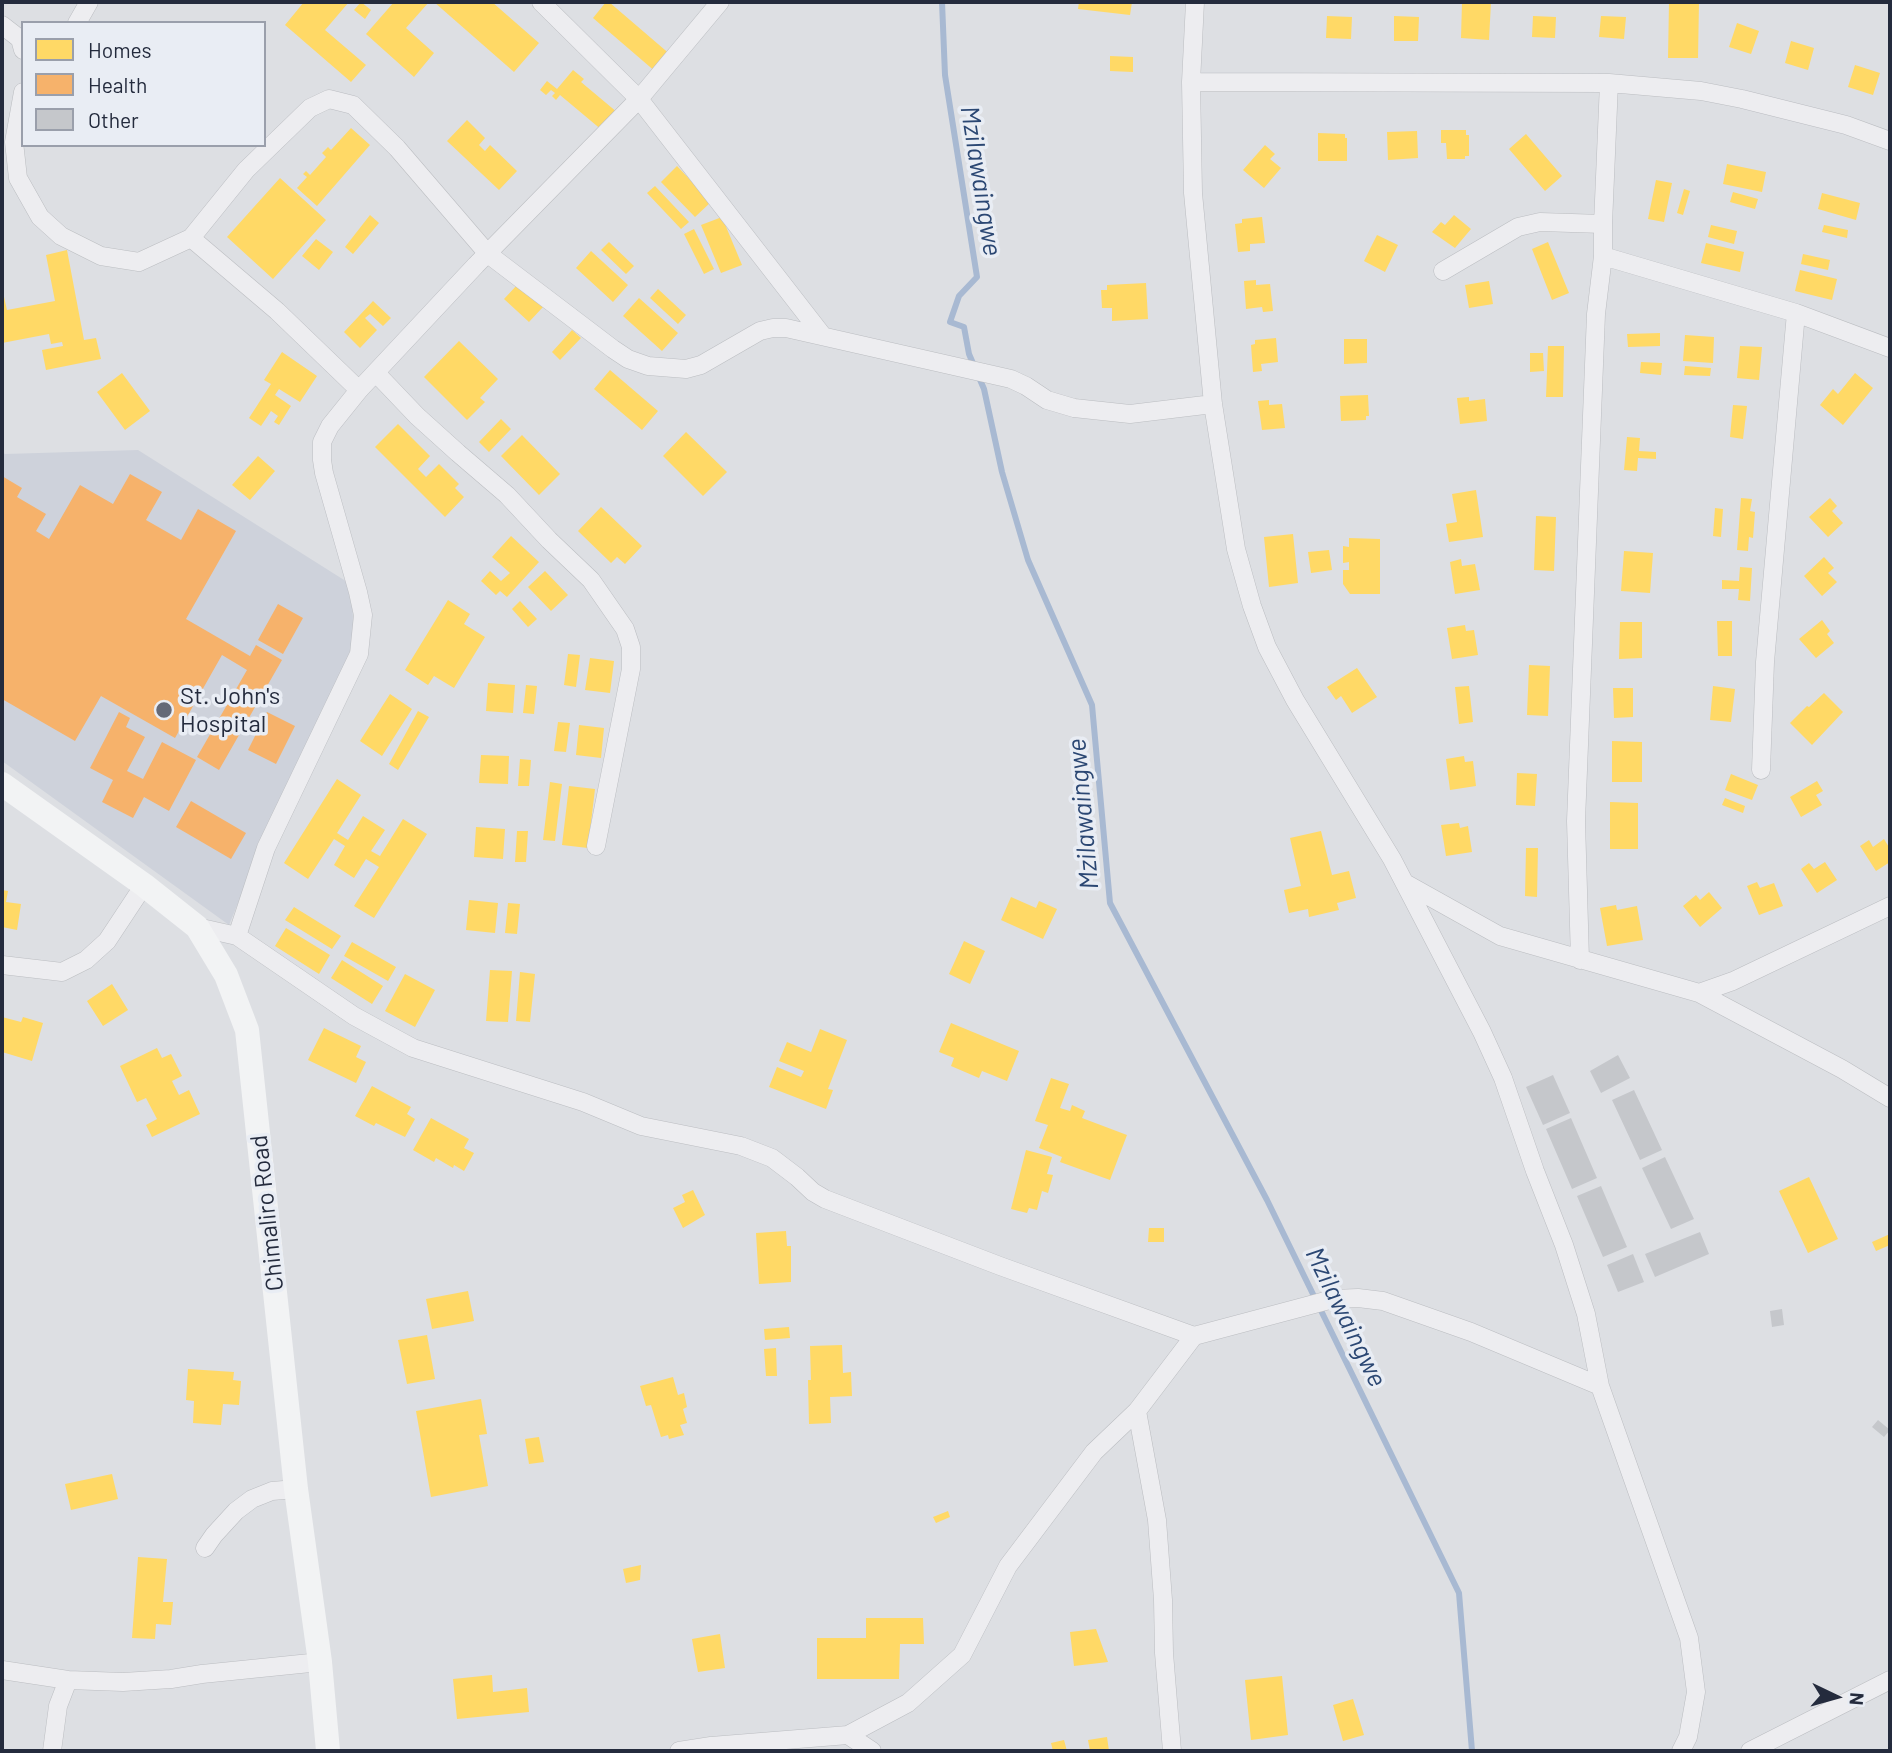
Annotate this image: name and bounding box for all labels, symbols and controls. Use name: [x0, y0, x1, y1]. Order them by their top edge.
legend: [21, 21, 266, 147]
text: Homes: [88, 37, 152, 62]
text: Health: [88, 72, 147, 97]
water label: Mzilawaingwe: [954, 104, 1008, 258]
text: Other: [88, 107, 139, 132]
place label: St. John's Hospital: [180, 682, 280, 738]
marker: St. John's Hospital: [154, 700, 174, 720]
water label: Mzilawaingwe: [1061, 737, 1105, 891]
street label: Chimaliro Road: [244, 1133, 290, 1293]
water label: Mzilawaingwe: [1299, 1242, 1393, 1392]
north arrow: [1801, 1662, 1871, 1732]
text: N: [1845, 1692, 1869, 1706]

